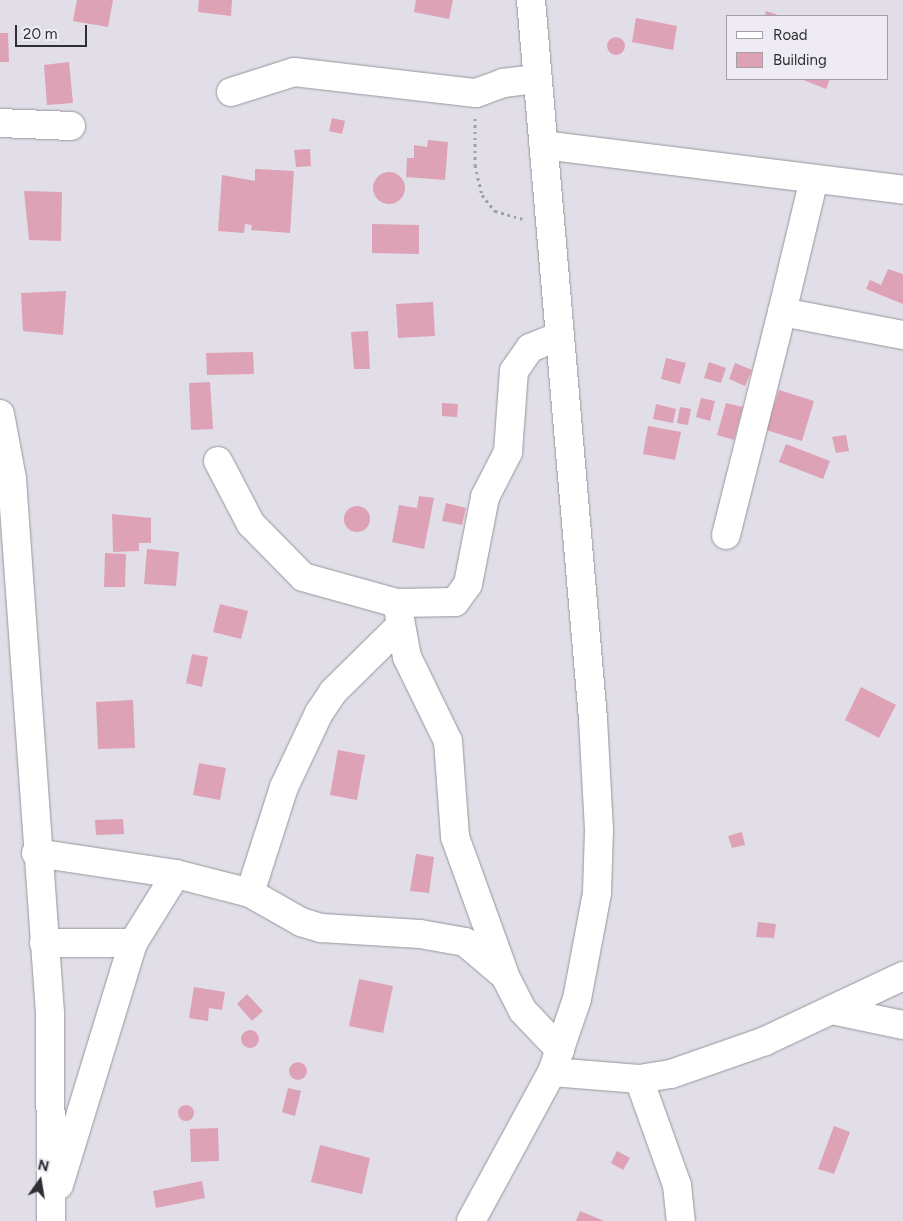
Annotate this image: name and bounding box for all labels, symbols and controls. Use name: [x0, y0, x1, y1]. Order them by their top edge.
scale bar: [18, 15, 90, 47]
legend: [726, 15, 888, 80]
text: 20 m: [23, 25, 57, 43]
text: Road: [773, 26, 808, 44]
text: Building: [773, 51, 827, 69]
north arrow: [15, 1156, 65, 1206]
text: N: [36, 1156, 51, 1175]

